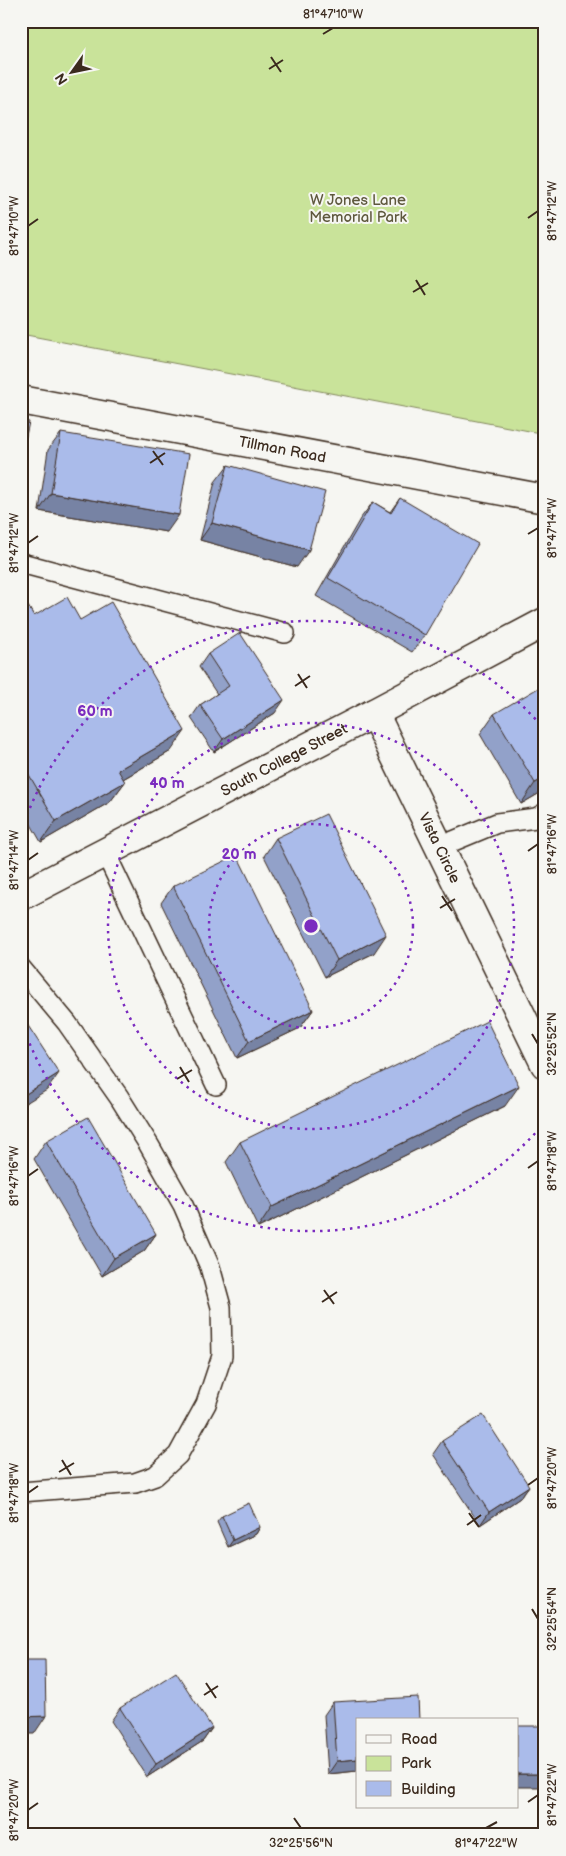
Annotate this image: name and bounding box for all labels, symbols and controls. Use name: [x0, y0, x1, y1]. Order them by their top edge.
text: 81°47'10"W: [303, 7, 363, 22]
north arrow: [48, 48, 98, 98]
text: N: [52, 70, 72, 88]
text: 81°47'12"W: [545, 181, 560, 241]
park label: W Jones Lane Memorial Park: [309, 191, 407, 227]
text: 81°47'10"W: [7, 196, 22, 256]
street label: Tillman Road: [237, 432, 328, 467]
text: 81°47'14"W: [545, 498, 560, 558]
text: 81°47'12"W: [7, 513, 22, 573]
text: 60 m: [77, 702, 113, 721]
street label: South College Street: [217, 719, 351, 800]
text: 40 m: [149, 774, 185, 793]
street label: Vista Circle: [414, 809, 465, 886]
text: 81°47'16"W: [545, 814, 560, 874]
text: 81°47'14"W: [7, 830, 22, 890]
text: 20 m: [222, 845, 257, 864]
centre of rings: [302, 917, 320, 935]
text: 32°25'52"N: [545, 1012, 560, 1076]
text: 81°47'18"W: [545, 1131, 560, 1191]
text: 81°47'16"W: [7, 1146, 22, 1206]
text: 81°47'20"W: [545, 1447, 560, 1509]
text: 81°47'18"W: [7, 1463, 22, 1523]
text: 32°25'54"N: [545, 1587, 560, 1651]
legend: [356, 1718, 518, 1808]
text: Road: [401, 1730, 437, 1749]
text: Park: [401, 1754, 432, 1773]
text: 81°47'22"W: [545, 1764, 560, 1826]
text: 81°47'20"W: [7, 1779, 22, 1841]
text: Building: [401, 1780, 456, 1799]
text: 32°25'56"N: [269, 1836, 333, 1851]
text: 81°47'22"W: [455, 1836, 517, 1851]

